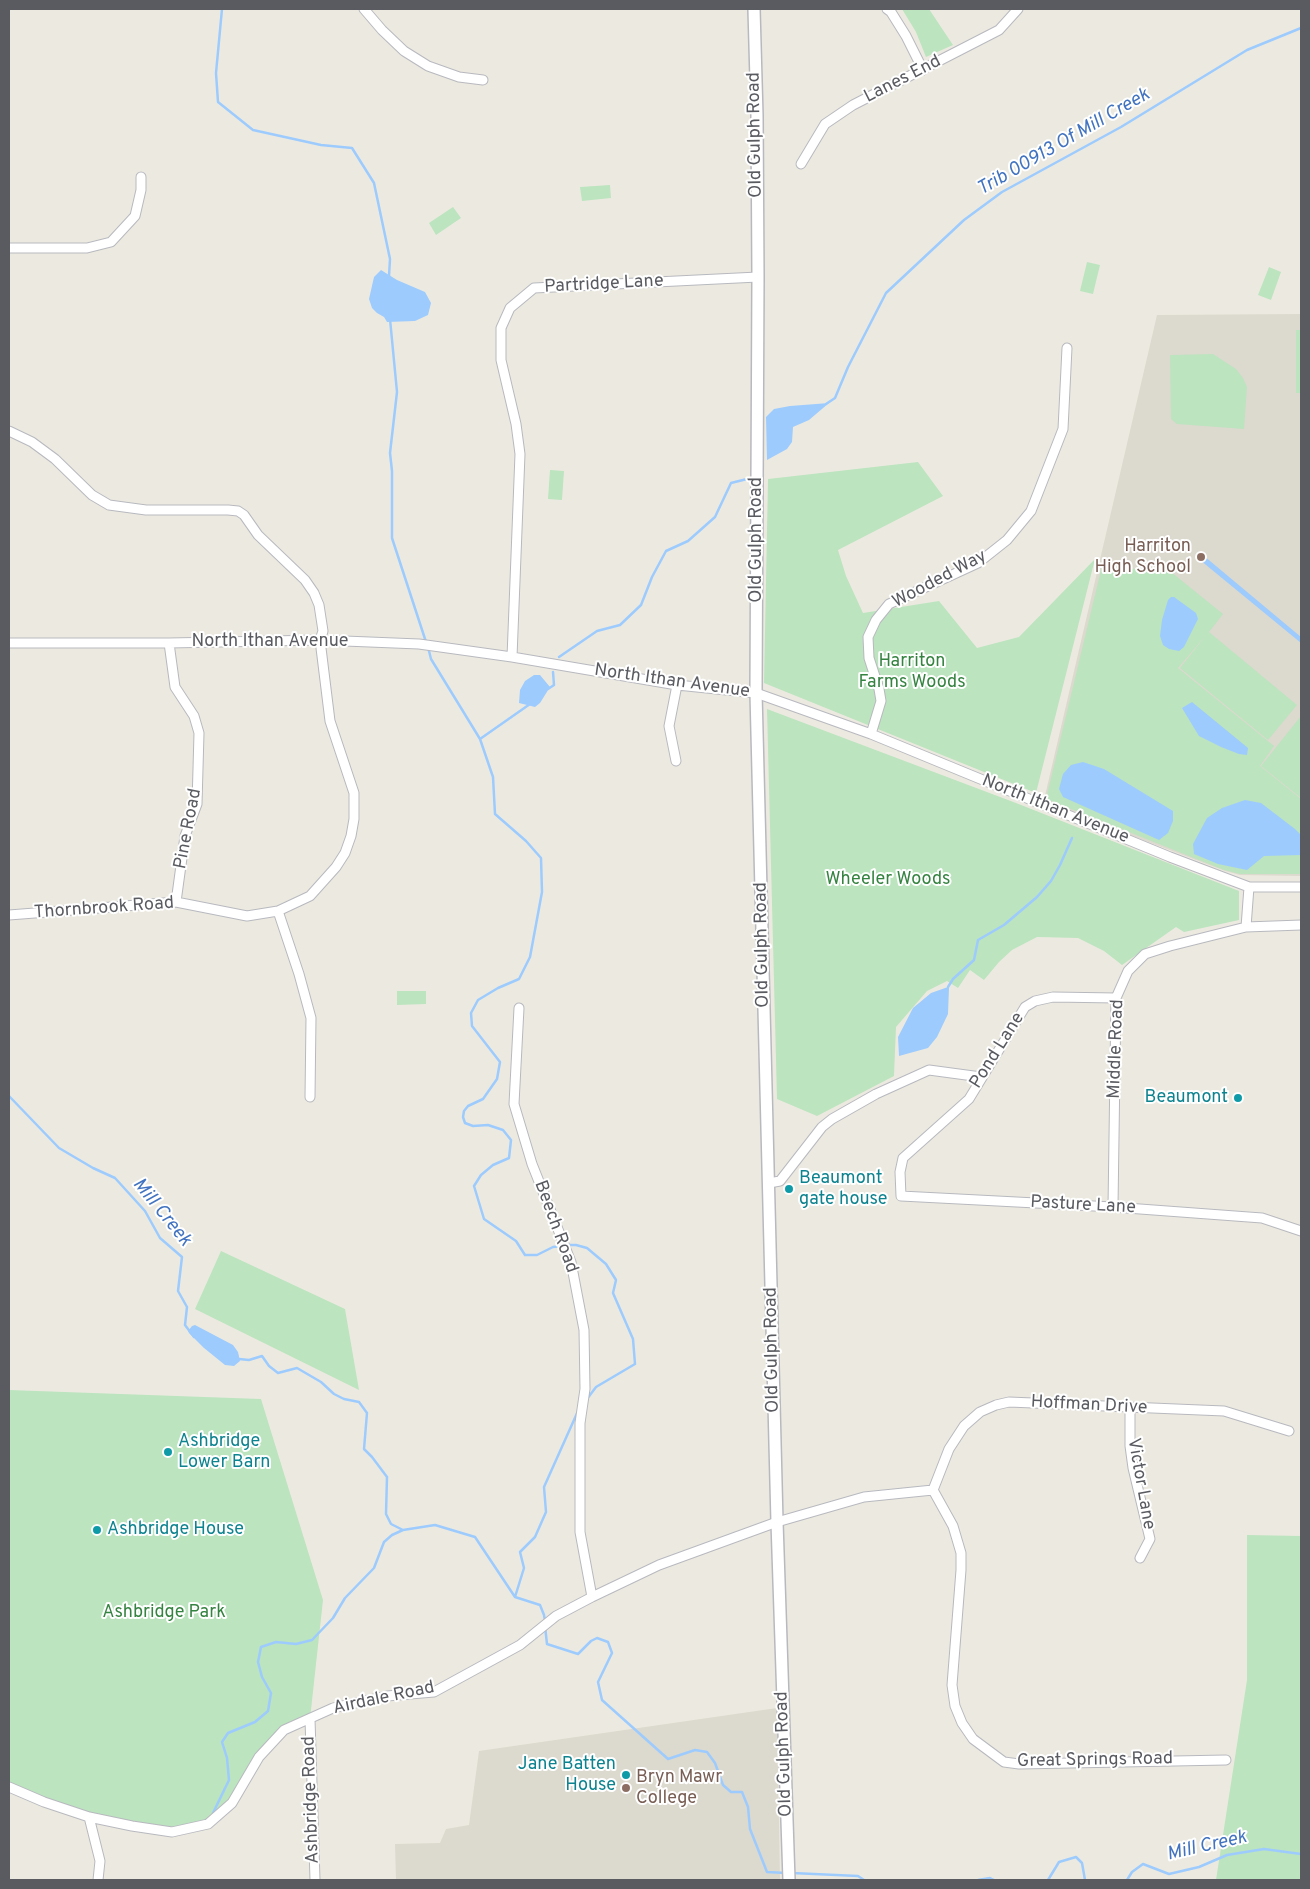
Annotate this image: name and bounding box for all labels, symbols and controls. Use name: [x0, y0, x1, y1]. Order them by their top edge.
street label: Lanes End: [861, 51, 945, 109]
street label: Old Gulph Road: [744, 72, 768, 198]
water label: Trib 00913 Of Mill Creek: [974, 84, 1154, 202]
street label: Partridge Lane: [544, 271, 664, 299]
street label: Old Gulph Road: [746, 477, 768, 603]
place label: Harriton High School: [1094, 536, 1191, 578]
street label: Wooded Way: [889, 546, 991, 614]
marker: Harriton High School: [1195, 551, 1207, 563]
street label: North Ithan Avenue: [192, 631, 348, 653]
park label: Harriton Farms Woods: [858, 651, 966, 694]
street label: North Ithan Avenue: [593, 660, 751, 704]
street label: North Ithan Avenue: [978, 771, 1132, 849]
street label: Pine Road: [171, 787, 207, 871]
park label: Wheeler Woods: [825, 869, 951, 891]
street label: Old Gulph Road: [751, 882, 775, 1008]
street label: Thornbrook Road: [33, 893, 175, 925]
street label: Middle Road: [1104, 999, 1130, 1099]
street label: Pond Lane: [966, 1009, 1030, 1093]
place label: Beaumont: [1145, 1087, 1228, 1109]
marker: Beaumont: [1232, 1092, 1244, 1104]
place label: Beaumont gate house: [799, 1168, 888, 1210]
water label: Mill Creek: [127, 1174, 195, 1252]
street label: Beech Road: [528, 1178, 582, 1276]
marker: Beaumont gate house: [783, 1183, 795, 1195]
street label: Pasture Lane: [1030, 1192, 1136, 1220]
street label: Old Gulph Road: [761, 1287, 785, 1413]
street label: Hoffman Drive: [1030, 1392, 1148, 1420]
place label: Ashbridge Lower Barn: [178, 1431, 270, 1474]
street label: Victor Lane: [1121, 1436, 1159, 1532]
marker: Ashbridge Lower Barn: [162, 1446, 174, 1458]
place label: Ashbridge House: [107, 1519, 244, 1541]
marker: Ashbridge House: [91, 1524, 103, 1536]
park label: Ashbridge Park: [102, 1602, 226, 1624]
street label: Airdale Road: [331, 1678, 437, 1720]
street label: Old Gulph Road: [772, 1691, 798, 1817]
street label: Ashbridge Road: [299, 1736, 325, 1864]
street label: Great Springs Road: [1017, 1749, 1173, 1773]
place label: Jane Batten House: [518, 1754, 616, 1796]
place label: Bryn Mawr College: [636, 1767, 722, 1810]
marker: Jane Batten House: [620, 1769, 632, 1781]
marker: Bryn Mawr College: [620, 1782, 632, 1794]
water label: Mill Creek: [1165, 1827, 1249, 1867]

